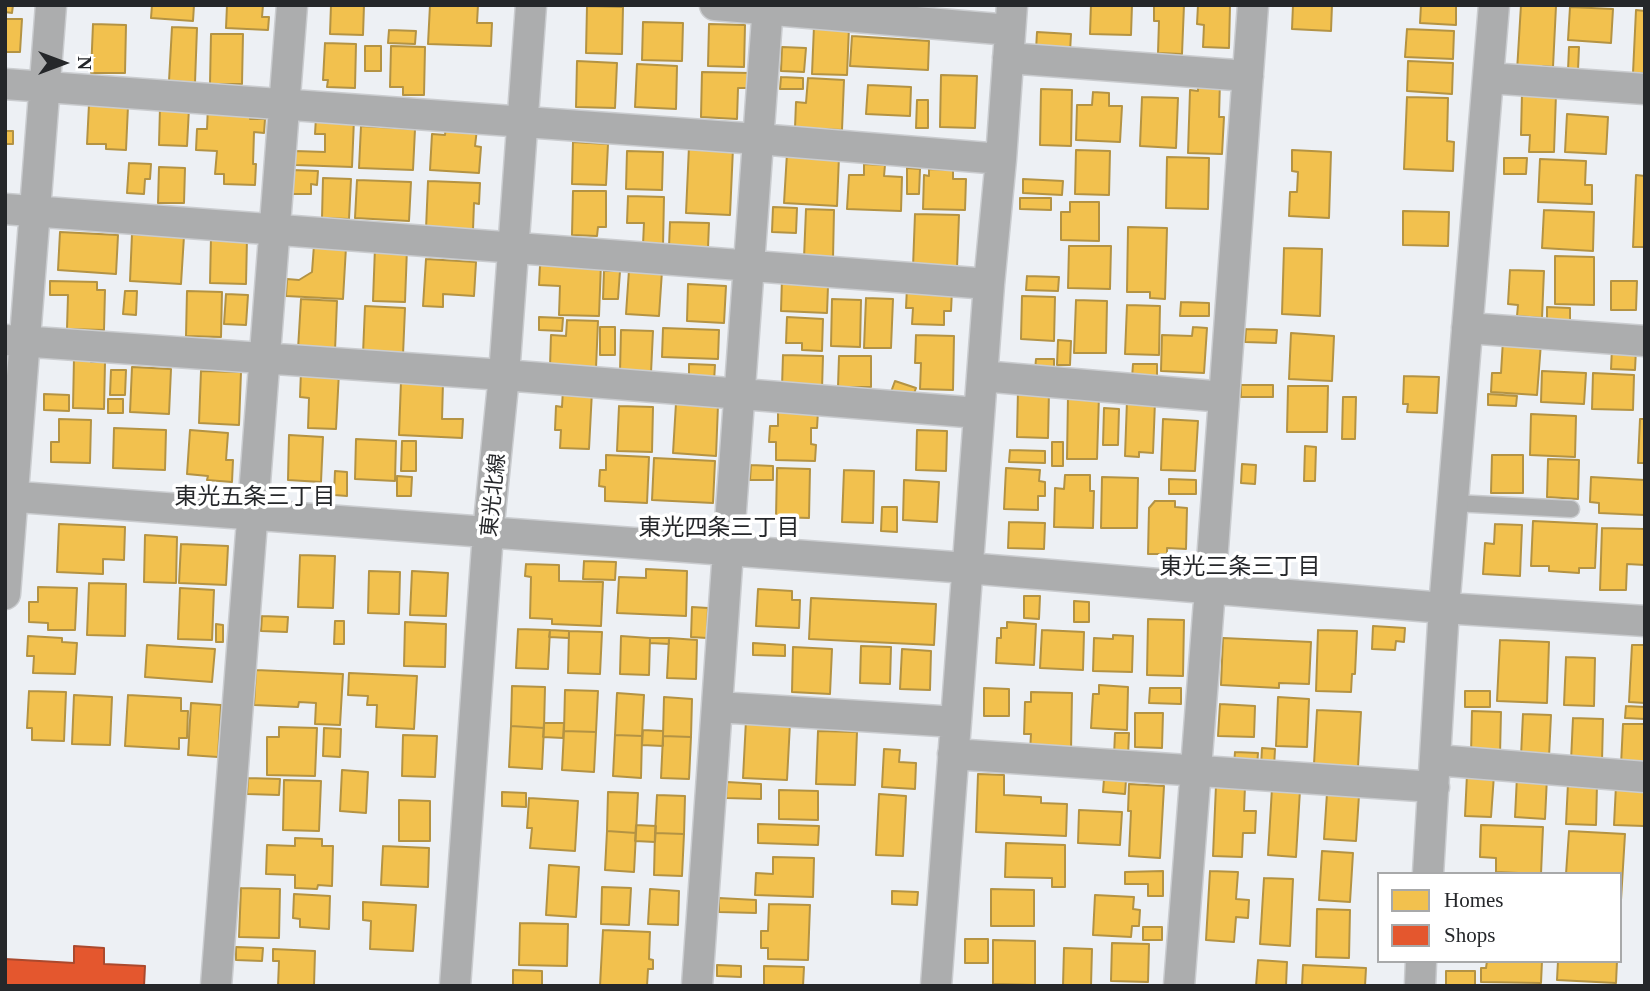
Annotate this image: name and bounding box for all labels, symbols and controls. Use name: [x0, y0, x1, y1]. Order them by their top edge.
north arrow: [28, 28, 98, 98]
text: N: [74, 56, 95, 70]
street label: 東光北線: [475, 452, 509, 538]
district label: 東光五条三丁目: [175, 481, 335, 509]
district label: 東光四条三丁目: [639, 512, 799, 540]
district label: 東光三条三丁目: [1160, 551, 1320, 579]
legend: [1377, 872, 1622, 963]
text: Homes: [1444, 888, 1504, 912]
text: Shops: [1444, 923, 1495, 947]

